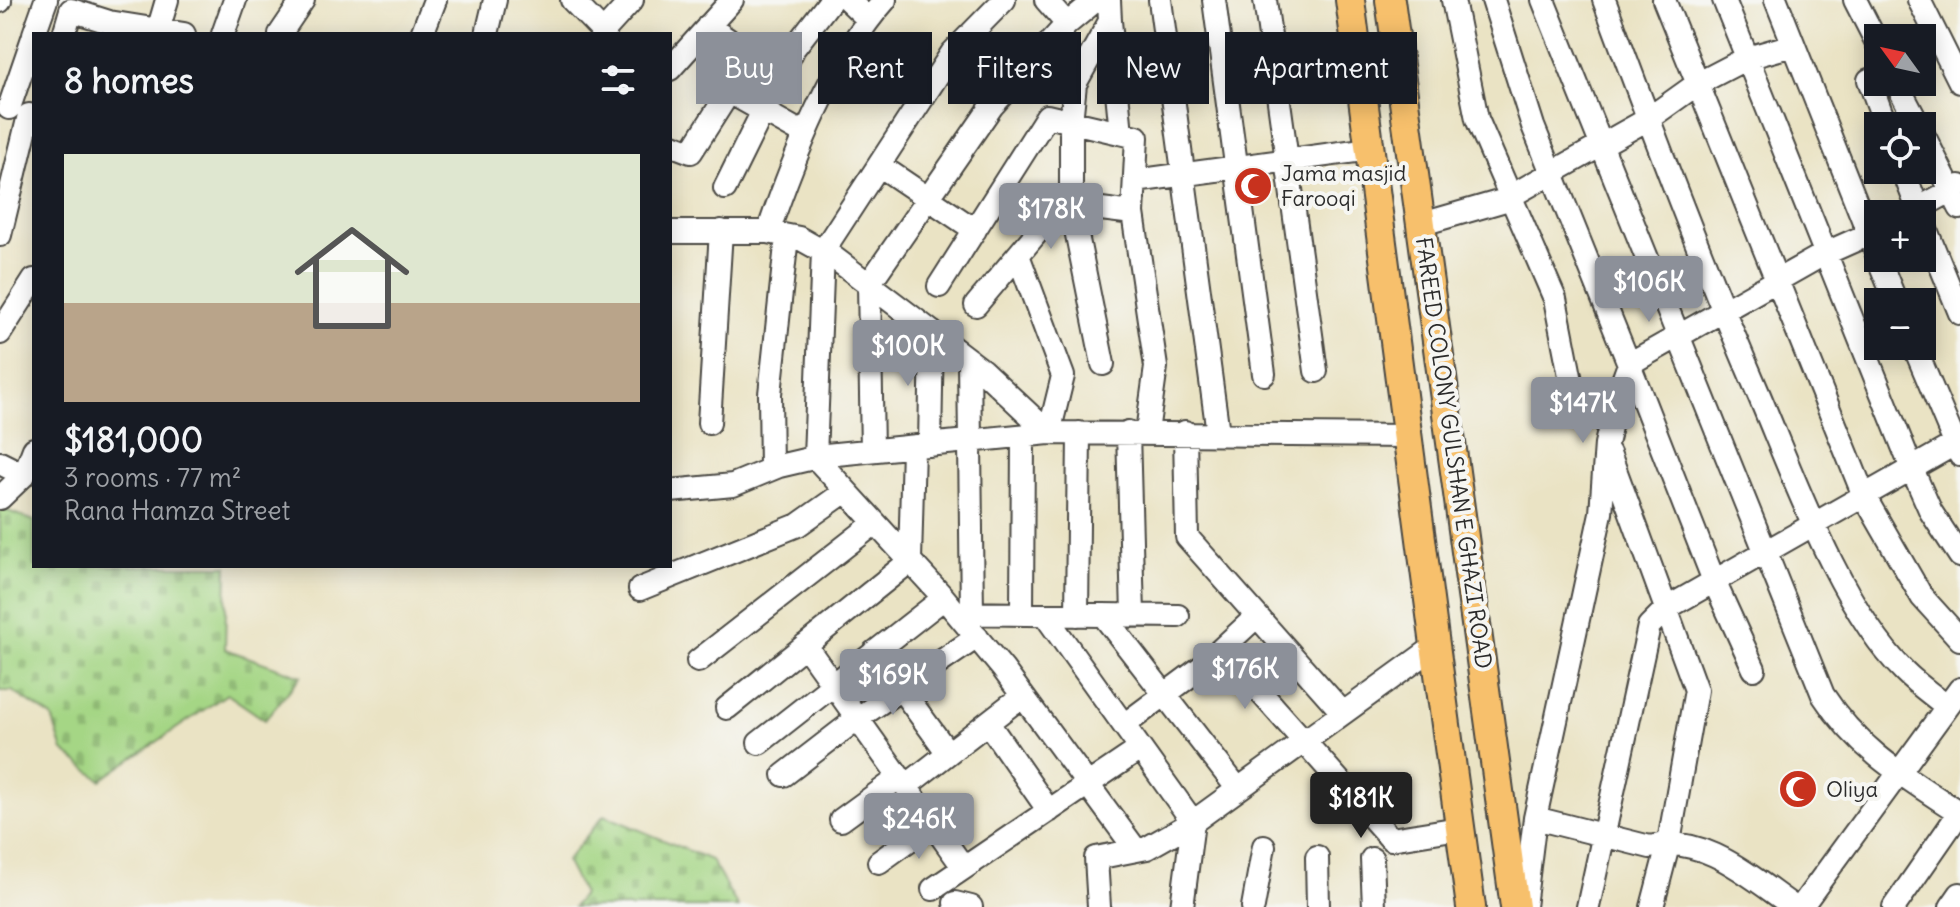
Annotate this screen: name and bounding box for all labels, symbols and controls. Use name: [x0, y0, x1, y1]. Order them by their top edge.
north arrow: [1864, 24, 1936, 96]
map controls: [1864, 24, 1936, 360]
chip: Buy: [696, 32, 802, 104]
chip: Rent: [818, 32, 932, 104]
chip: Filters: [948, 32, 1081, 104]
chip: New: [1097, 32, 1209, 104]
chip: Apartment: [1225, 32, 1417, 104]
icon: filters: [596, 58, 640, 102]
text: 8 homes: [64, 59, 194, 102]
button: locate: [1864, 112, 1936, 184]
place label: Jama masjid Farooqi: [1281, 159, 1406, 212]
mosque icon: Jama masjid Farooqi: [1232, 165, 1274, 207]
pin: $178K: [995, 183, 1107, 251]
text: $178K: [1017, 192, 1085, 225]
button: +: [1864, 200, 1936, 272]
icon: home: [280, 206, 424, 350]
street label: FAREED COLONY GULSHAN E GHAZI ROAD: [1410, 235, 1498, 671]
pin: $106K: [1593, 256, 1705, 324]
text: $106K: [1613, 265, 1685, 298]
button: −: [1864, 288, 1936, 360]
pin: $100K: [852, 320, 964, 388]
text: $100K: [871, 329, 945, 362]
pin: $147K: [1527, 377, 1639, 445]
text: $147K: [1549, 386, 1617, 419]
text: $181,000: [64, 418, 203, 461]
text: 3 rooms · 77 m²: [64, 461, 242, 494]
text: Rana Hamza Street: [64, 494, 290, 527]
pin: $176K: [1189, 643, 1301, 711]
pin: $169K: [837, 649, 949, 717]
text: $176K: [1211, 652, 1279, 685]
text: $169K: [858, 658, 928, 691]
mosque icon: Oliya: [1777, 768, 1819, 810]
pin: $181K: [1305, 772, 1417, 840]
place label: Oliya: [1826, 775, 1878, 803]
text: $181K: [1328, 781, 1394, 814]
pin: $246K: [863, 793, 975, 861]
text: $246K: [882, 802, 956, 835]

